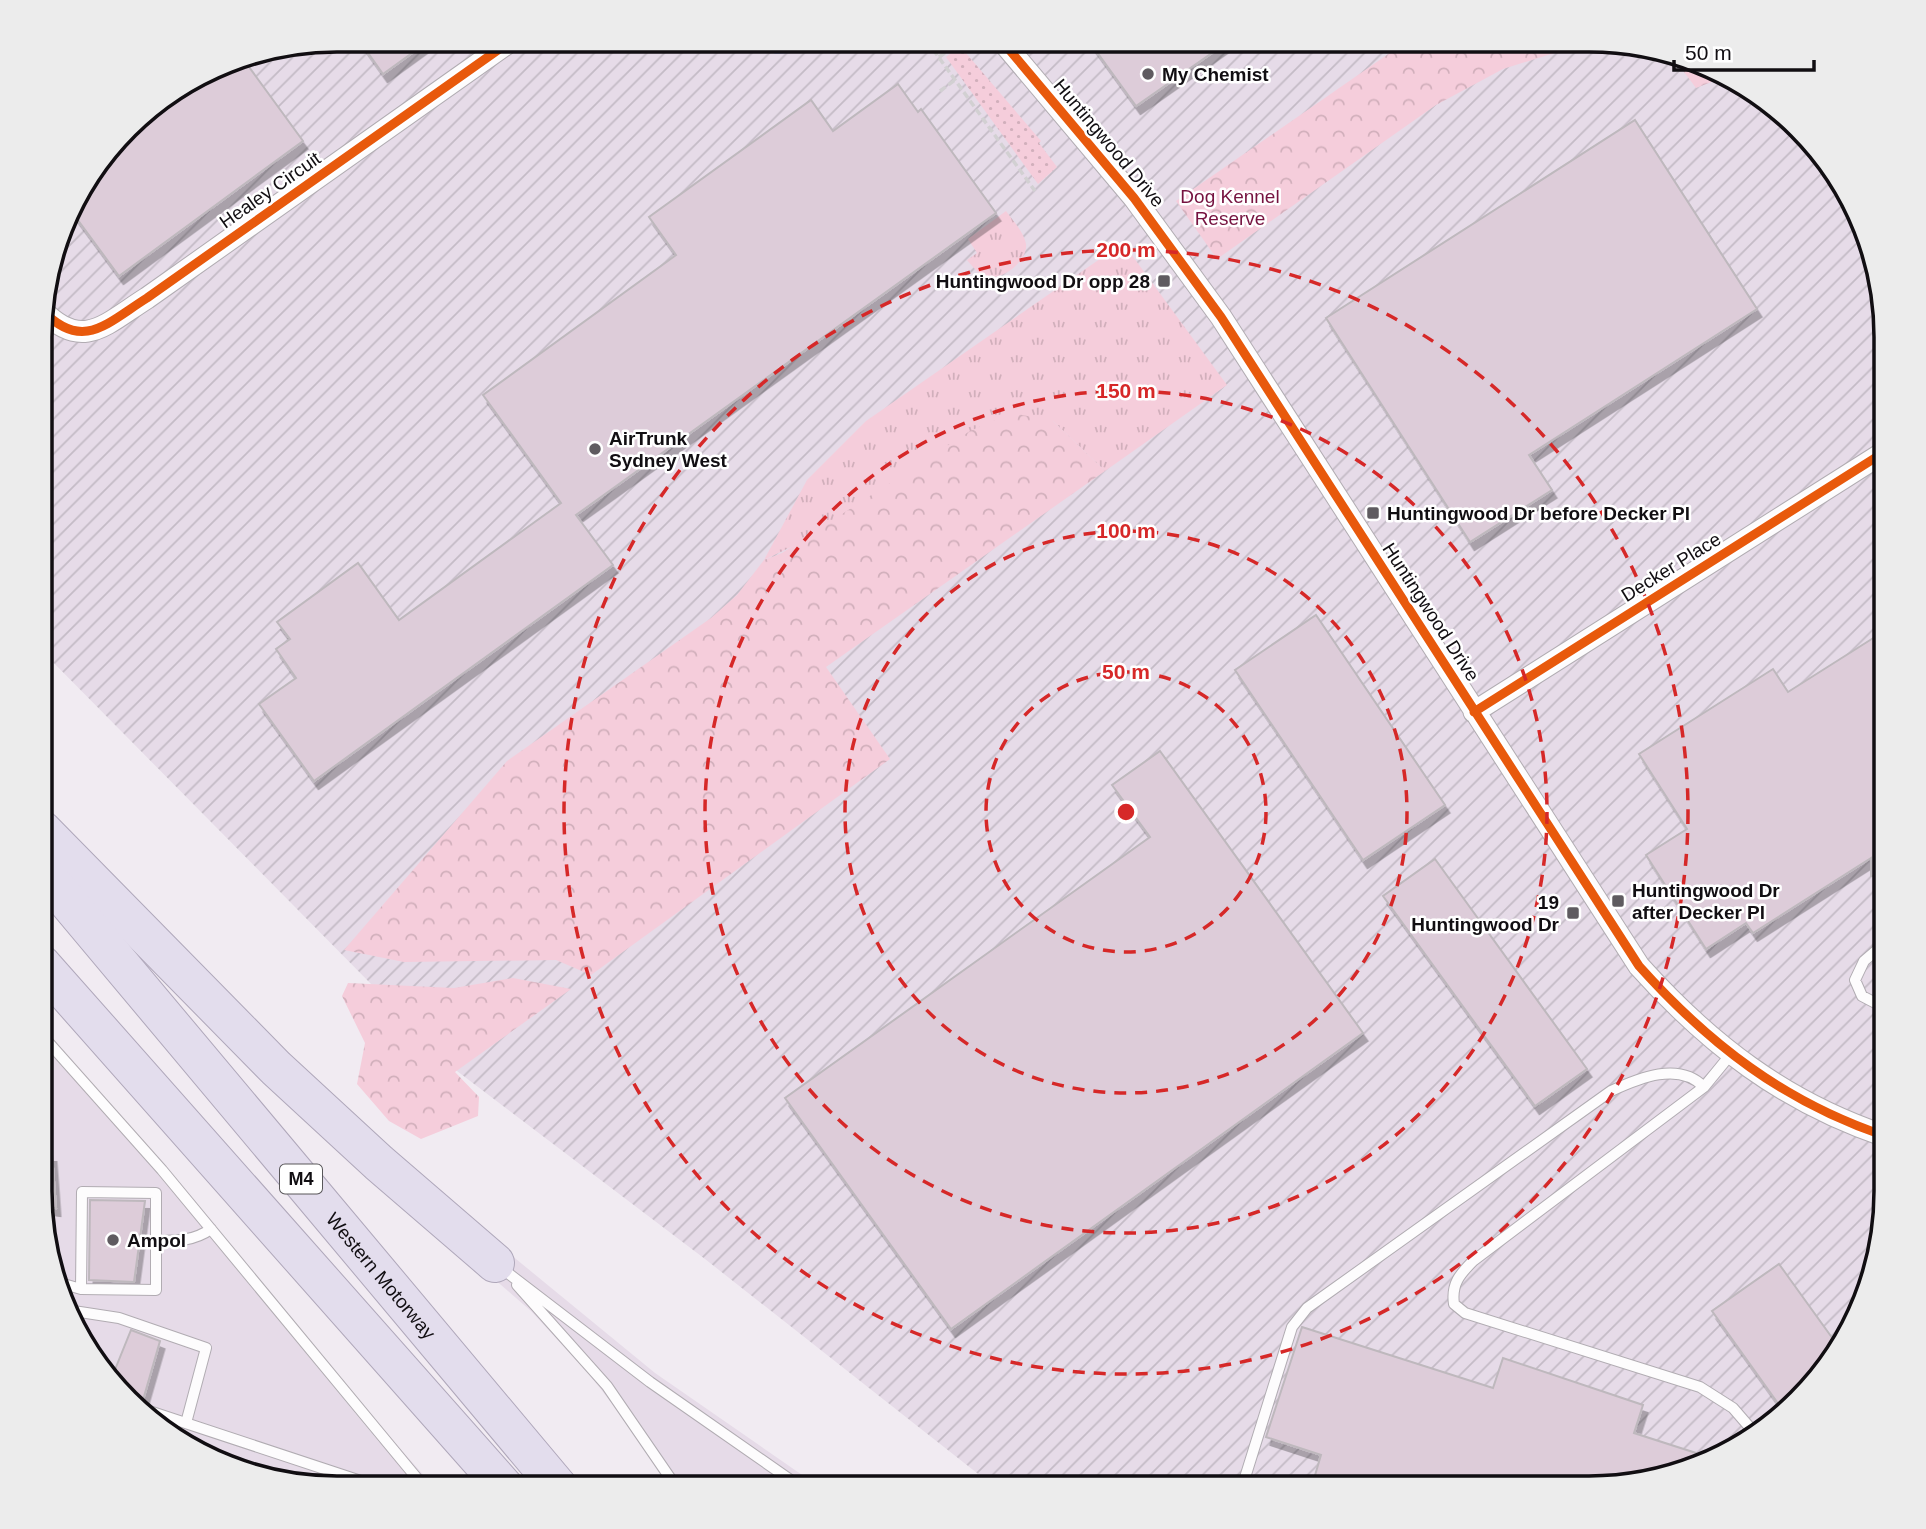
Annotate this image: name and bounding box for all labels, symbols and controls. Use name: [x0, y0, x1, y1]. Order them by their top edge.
scale bar: [1674, 28, 1814, 72]
text: 50 m: [1685, 41, 1732, 64]
place label: My Chemist: [1162, 64, 1269, 85]
marker: My Chemist: [1140, 66, 1156, 82]
street label: Huntingwood Drive: [1049, 75, 1169, 211]
street label: Healey Circuit: [216, 147, 325, 233]
park label: Dog Kennel Reserve: [1180, 186, 1280, 229]
text: 200 m: [1096, 238, 1156, 261]
place label: Huntingwood Dr opp 28: [936, 271, 1150, 292]
marker: Huntingwood Dr opp 28: [1156, 273, 1172, 289]
text: 150 m: [1096, 379, 1156, 402]
place label: AirTrunk Sydney West: [609, 428, 728, 471]
marker: AirTrunk Sydney West: [587, 441, 603, 457]
place label: Huntingwood Dr before Decker Pl: [1387, 503, 1690, 524]
marker: Huntingwood Dr before Decker Pl: [1365, 505, 1381, 521]
text: 100 m: [1096, 519, 1156, 542]
street label: Decker Place: [1618, 528, 1724, 606]
street label: Huntingwood Drive: [1378, 539, 1484, 685]
text: 50 m: [1102, 660, 1150, 683]
centre of rings: [1114, 800, 1138, 824]
place label: Huntingwood Dr after Decker Pl: [1632, 880, 1780, 923]
place label: 19 Huntingwood Dr: [1411, 892, 1560, 935]
marker: Huntingwood Dr after Decker Pl: [1610, 893, 1626, 909]
marker: 19 Huntingwood Dr: [1565, 905, 1581, 921]
road number: M4: [280, 1164, 322, 1194]
street label: Western Motorway: [322, 1208, 440, 1343]
place label: Ampol: [127, 1230, 186, 1251]
marker: Ampol: [105, 1232, 121, 1248]

